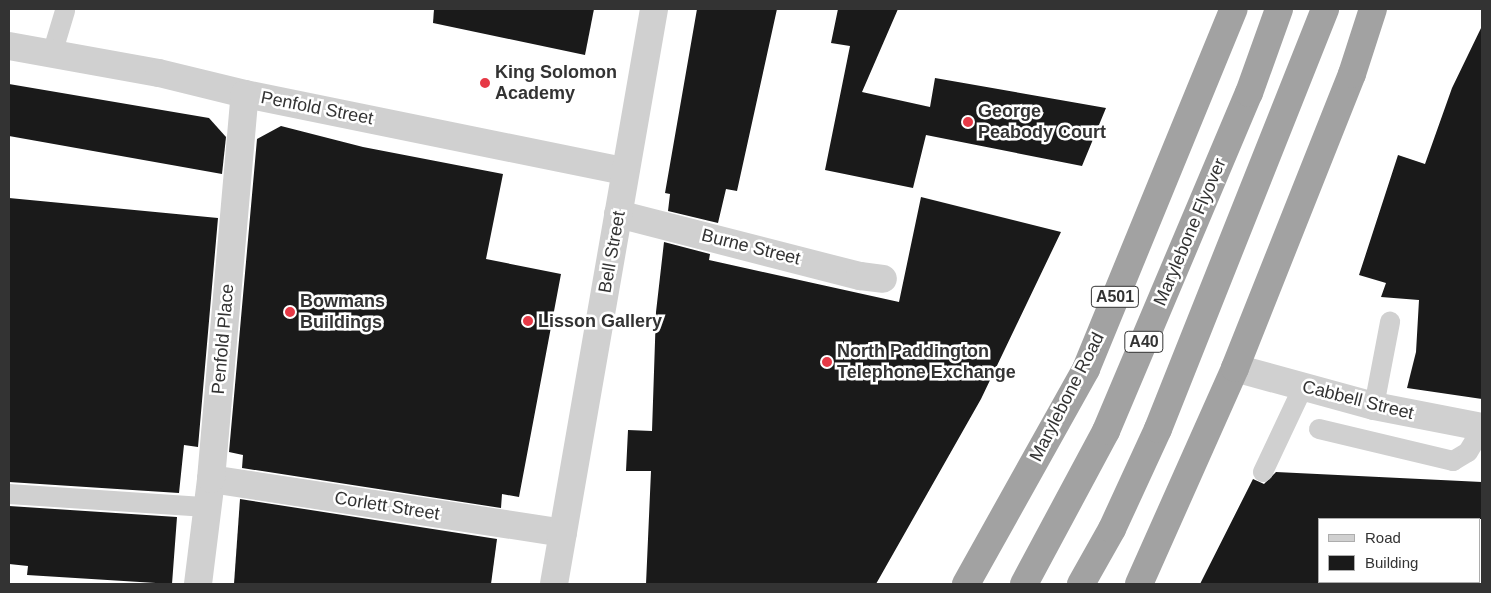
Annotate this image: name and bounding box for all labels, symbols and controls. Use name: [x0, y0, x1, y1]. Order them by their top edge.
place label: King Solomon Academy: [495, 62, 617, 104]
marker: King Solomon Academy: [479, 77, 491, 89]
street label: Penfold Street: [259, 87, 375, 129]
place label: George Peabody Court: [978, 101, 1106, 144]
marker: George Peabody Court: [962, 116, 974, 128]
street label: Marylebone Flyover: [1149, 155, 1231, 309]
street label: Bell Street: [594, 209, 630, 295]
street label: Burne Street: [699, 224, 803, 270]
street label: Penfold Place: [207, 283, 239, 395]
road number: A501: [1090, 284, 1140, 310]
place label: Bowmans Buildings: [300, 291, 385, 334]
marker: Bowmans Buildings: [284, 306, 296, 318]
place label: Lisson Gallery: [538, 310, 662, 332]
marker: Lisson Gallery: [522, 315, 534, 327]
road number: A40: [1124, 328, 1164, 356]
street label: Marylebone Road: [1025, 329, 1109, 465]
place label: North Paddington Telephone Exchange: [837, 341, 1016, 384]
marker: North Paddington Telephone Exchange: [821, 356, 833, 368]
street label: Cabbell Street: [1300, 376, 1416, 424]
street label: Corlett Street: [333, 487, 441, 525]
legend: [1318, 518, 1481, 583]
text: Road: [1365, 529, 1401, 546]
text: Building: [1365, 554, 1418, 571]

